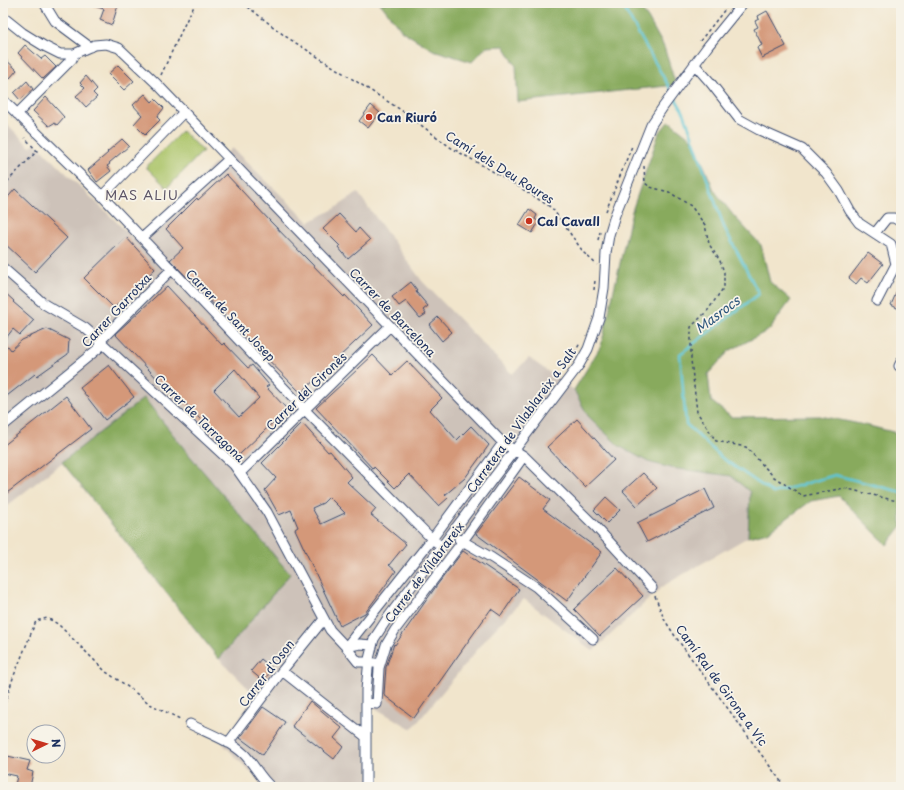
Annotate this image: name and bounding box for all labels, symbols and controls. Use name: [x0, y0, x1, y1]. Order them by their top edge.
place label: Can Riuró: [377, 108, 437, 126]
marker: Can Riuró: [364, 112, 374, 122]
street label: Camí dels Deu Roures: [442, 126, 558, 208]
district label: MAS ALIU: [105, 185, 179, 204]
place label: Cal Cavall: [537, 212, 600, 230]
marker: Cal Cavall: [524, 216, 534, 226]
street label: Carrer de Barcelona: [346, 263, 441, 361]
street label: Carrer de Sant Josep: [182, 265, 280, 365]
street label: Carrer Garrotxa: [77, 269, 155, 351]
water label: Masrocs: [691, 290, 745, 337]
street label: Carretera de Vilablareix a Salt: [462, 344, 580, 496]
street label: Carrer del Gironès: [262, 347, 351, 434]
street label: Carrer de Tarragona: [151, 370, 250, 466]
street label: Carrer de Vilabrareix: [380, 518, 468, 626]
street label: Camí Ral de Girona a Vic: [672, 621, 772, 749]
street label: Carrer d'Oson: [234, 636, 298, 710]
north arrow: [26, 724, 66, 764]
text: N: [48, 738, 65, 748]

